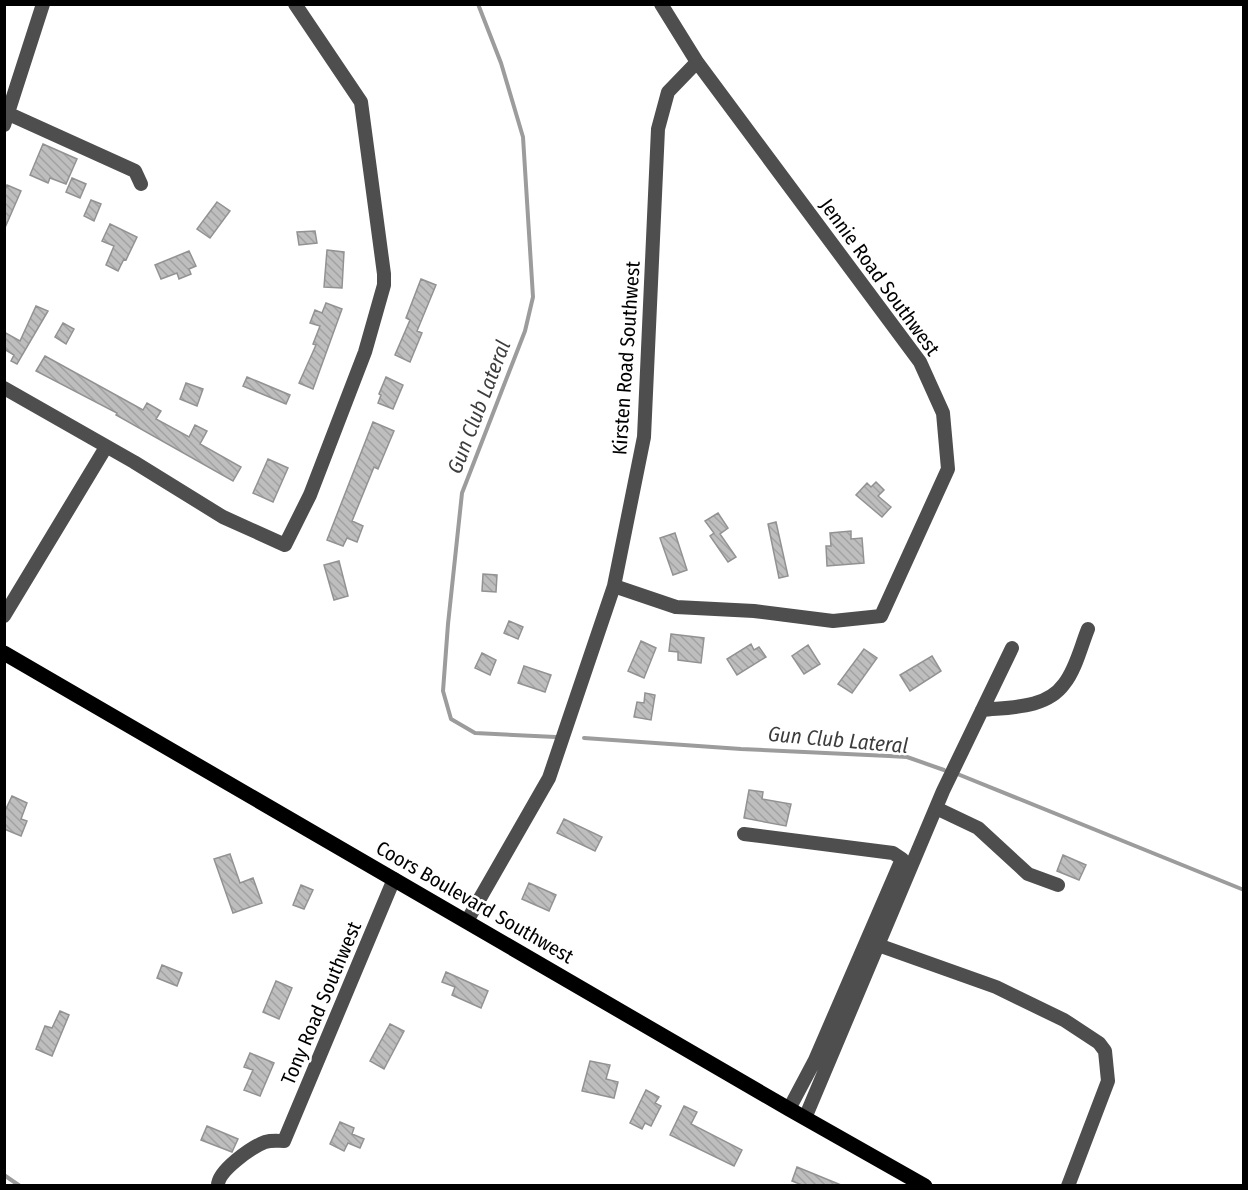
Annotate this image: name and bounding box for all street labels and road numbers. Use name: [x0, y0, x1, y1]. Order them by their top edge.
street label: Jennie Road Southwest: [815, 194, 945, 361]
street label: Kirsten Road Southwest: [607, 260, 645, 456]
street label: Coors Boulevard Southwest: [372, 836, 578, 969]
street label: Tony Road Southwest: [276, 917, 366, 1088]

